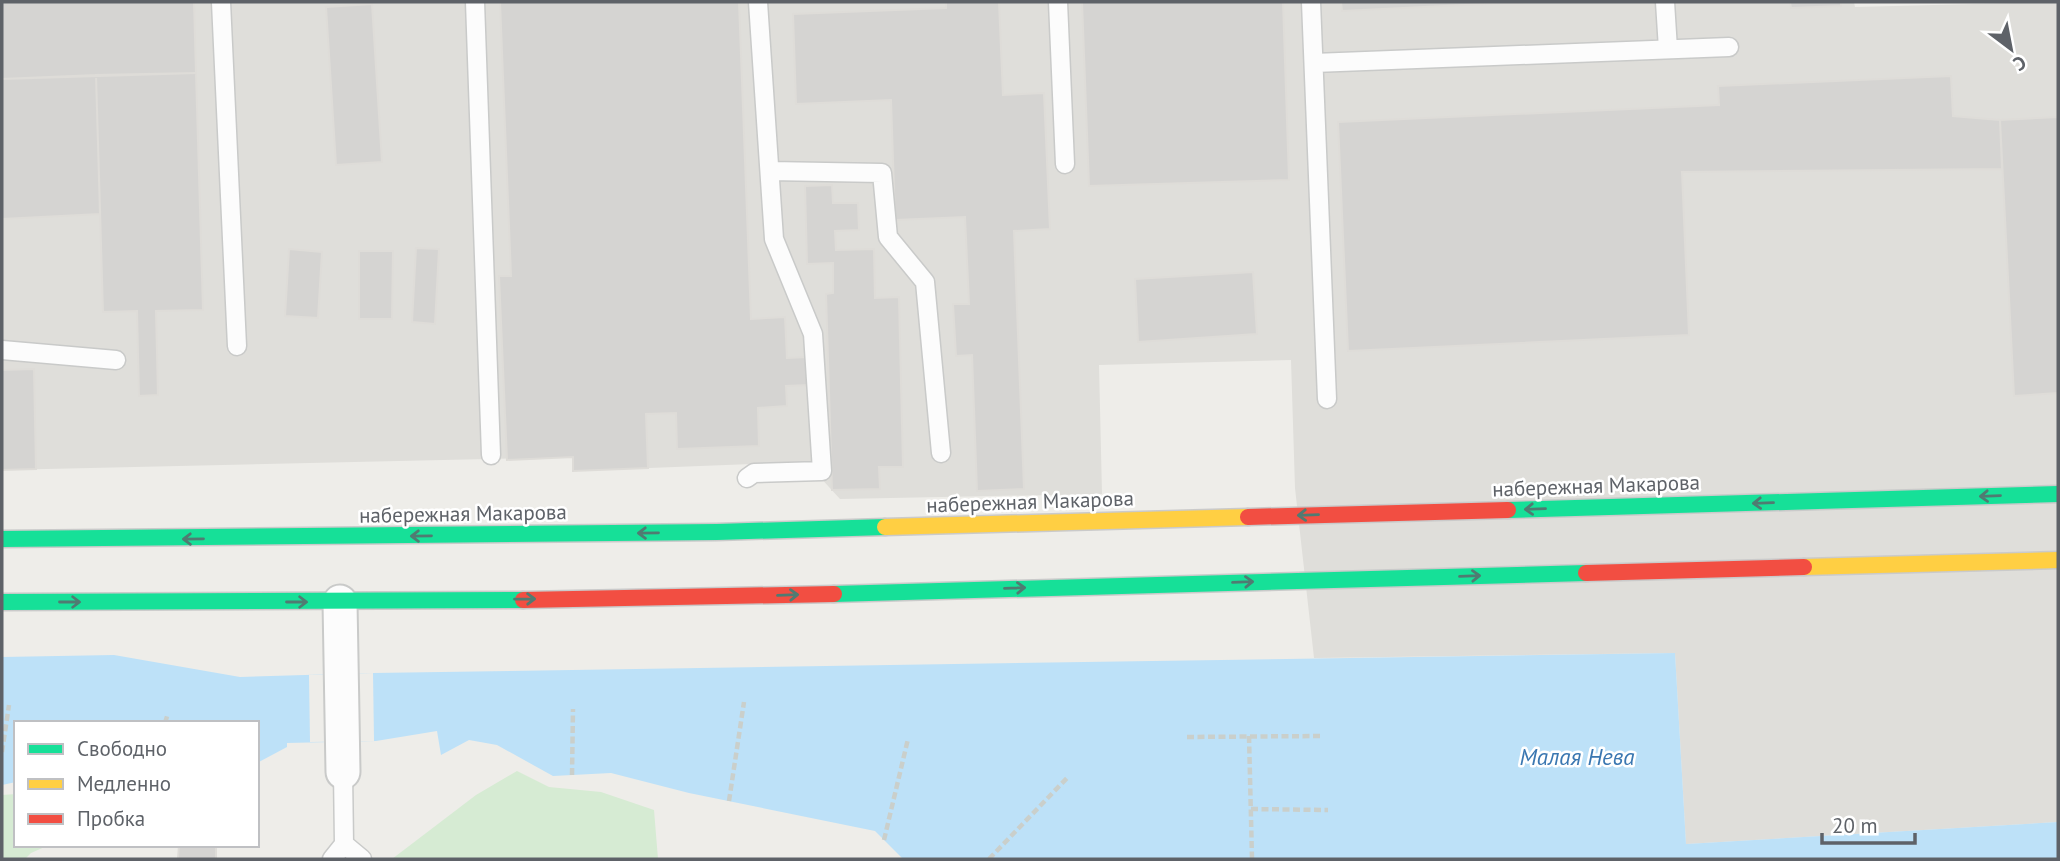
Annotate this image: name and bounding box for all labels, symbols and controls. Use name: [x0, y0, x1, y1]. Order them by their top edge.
north arrow: [1976, 14, 2046, 84]
text: С: [2009, 50, 2031, 77]
street label: набережная Макарова: [1492, 468, 1700, 503]
street label: набережная Макарова: [926, 484, 1134, 519]
one-way arrow: [1979, 490, 2002, 503]
one-way arrow: [1751, 496, 1774, 509]
street label: набережная Макарова: [359, 498, 567, 529]
one-way arrow: [1524, 502, 1547, 516]
one-way arrow: [1297, 509, 1320, 522]
one-way arrow: [637, 526, 660, 540]
one-way arrow: [410, 529, 433, 543]
one-way arrow: [182, 532, 205, 546]
one-way arrow: [1458, 569, 1481, 583]
one-way arrow: [1231, 576, 1254, 589]
one-way arrow: [1003, 582, 1026, 595]
one-way arrow: [776, 588, 799, 601]
one-way arrow: [513, 592, 536, 606]
one-way arrow: [58, 595, 81, 609]
one-way arrow: [286, 595, 309, 609]
legend: [14, 721, 259, 847]
text: Свободно: [77, 735, 167, 762]
water label: Малая Нева: [1520, 742, 1634, 771]
text: Медленно: [77, 770, 171, 797]
scale bar: [1822, 802, 1915, 846]
text: Пробка: [77, 805, 145, 832]
text: 20 m: [1832, 812, 1878, 839]

